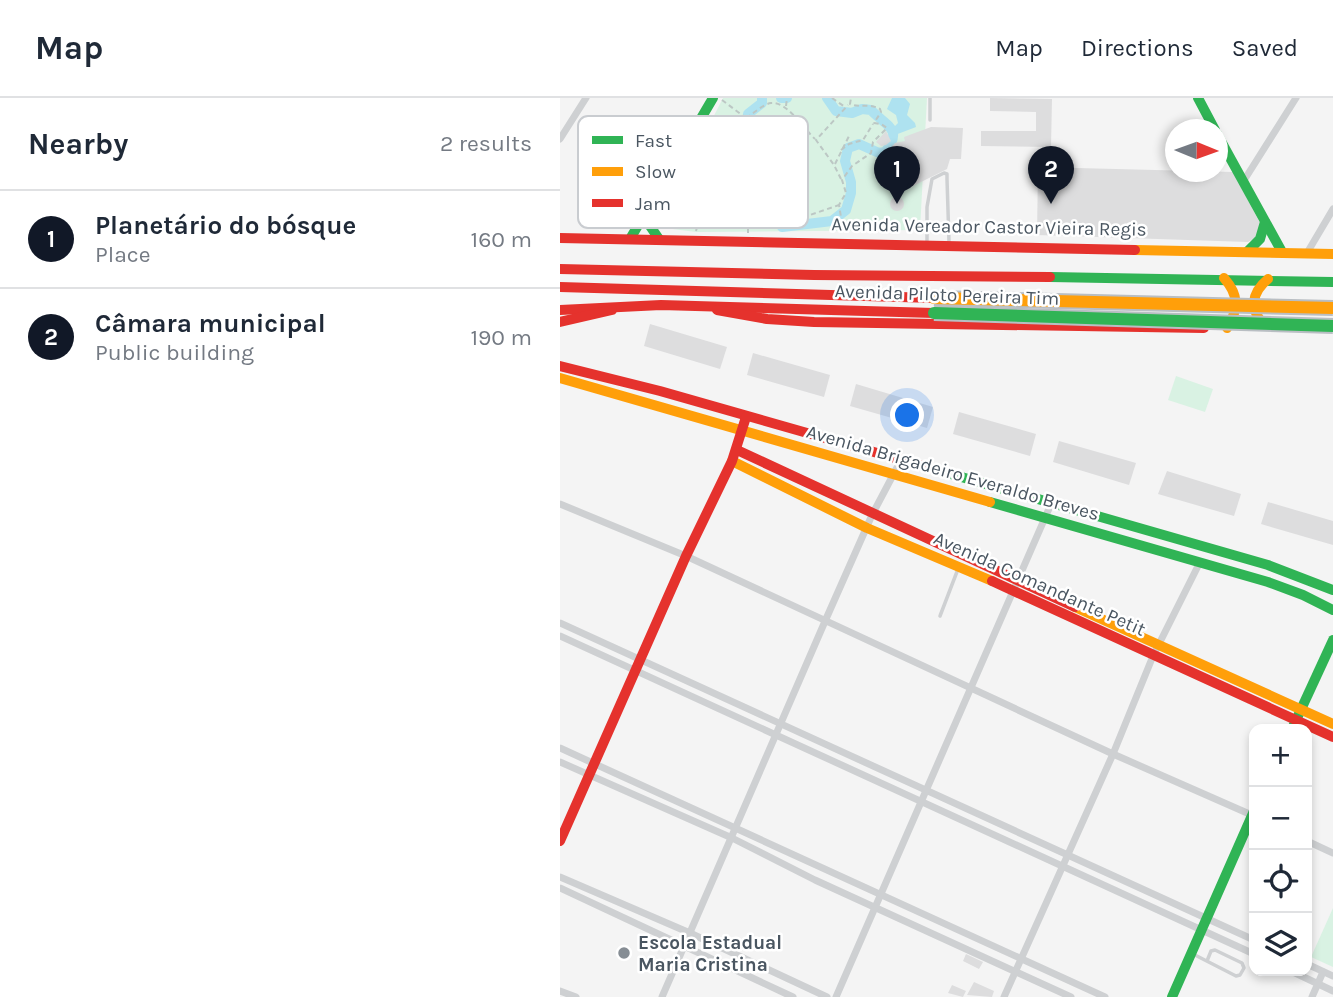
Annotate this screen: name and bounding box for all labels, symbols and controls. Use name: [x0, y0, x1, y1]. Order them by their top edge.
text: Map: [35, 29, 103, 67]
text: Map: [995, 34, 1043, 62]
text: Directions: [1081, 34, 1194, 62]
text: Saved: [1232, 34, 1298, 62]
legend: [578, 116, 808, 228]
north arrow: [1165, 119, 1228, 182]
text: Nearby: [28, 126, 128, 162]
text: 2 results: [440, 130, 532, 157]
text: Fast: [635, 130, 672, 152]
pin: 1: [874, 146, 920, 204]
pin: 2: [1028, 146, 1074, 204]
text: Slow: [635, 161, 676, 183]
text: Jam: [635, 193, 671, 215]
text: Planetário do bósque: [95, 210, 356, 241]
street label: Avenida Vereador Castor Vieira Regis: [831, 213, 1147, 241]
text: 1: [47, 226, 55, 253]
text: 160 m: [471, 226, 532, 253]
text: Place: [95, 241, 151, 268]
street label: Avenida Piloto Pereira Tim: [834, 280, 1059, 310]
text: Câmara municipal: [95, 308, 326, 339]
text: 2: [44, 324, 58, 351]
text: 190 m: [470, 324, 532, 351]
text: Public building: [95, 339, 254, 366]
your location: [890, 398, 924, 432]
street label: Avenida Brigadeiro Everaldo Breves: [804, 421, 1102, 525]
street label: Avenida Comandante Petit: [930, 527, 1149, 641]
map controls: [1249, 724, 1312, 976]
button: +: [1249, 724, 1312, 787]
button: −: [1249, 787, 1312, 850]
button: locate: [1249, 850, 1312, 913]
button: layers: [1249, 913, 1312, 976]
place label: Escola Estadual Maria Cristina: [638, 932, 782, 976]
marker: Escola Estadual Maria Cristina: [616, 945, 632, 961]

